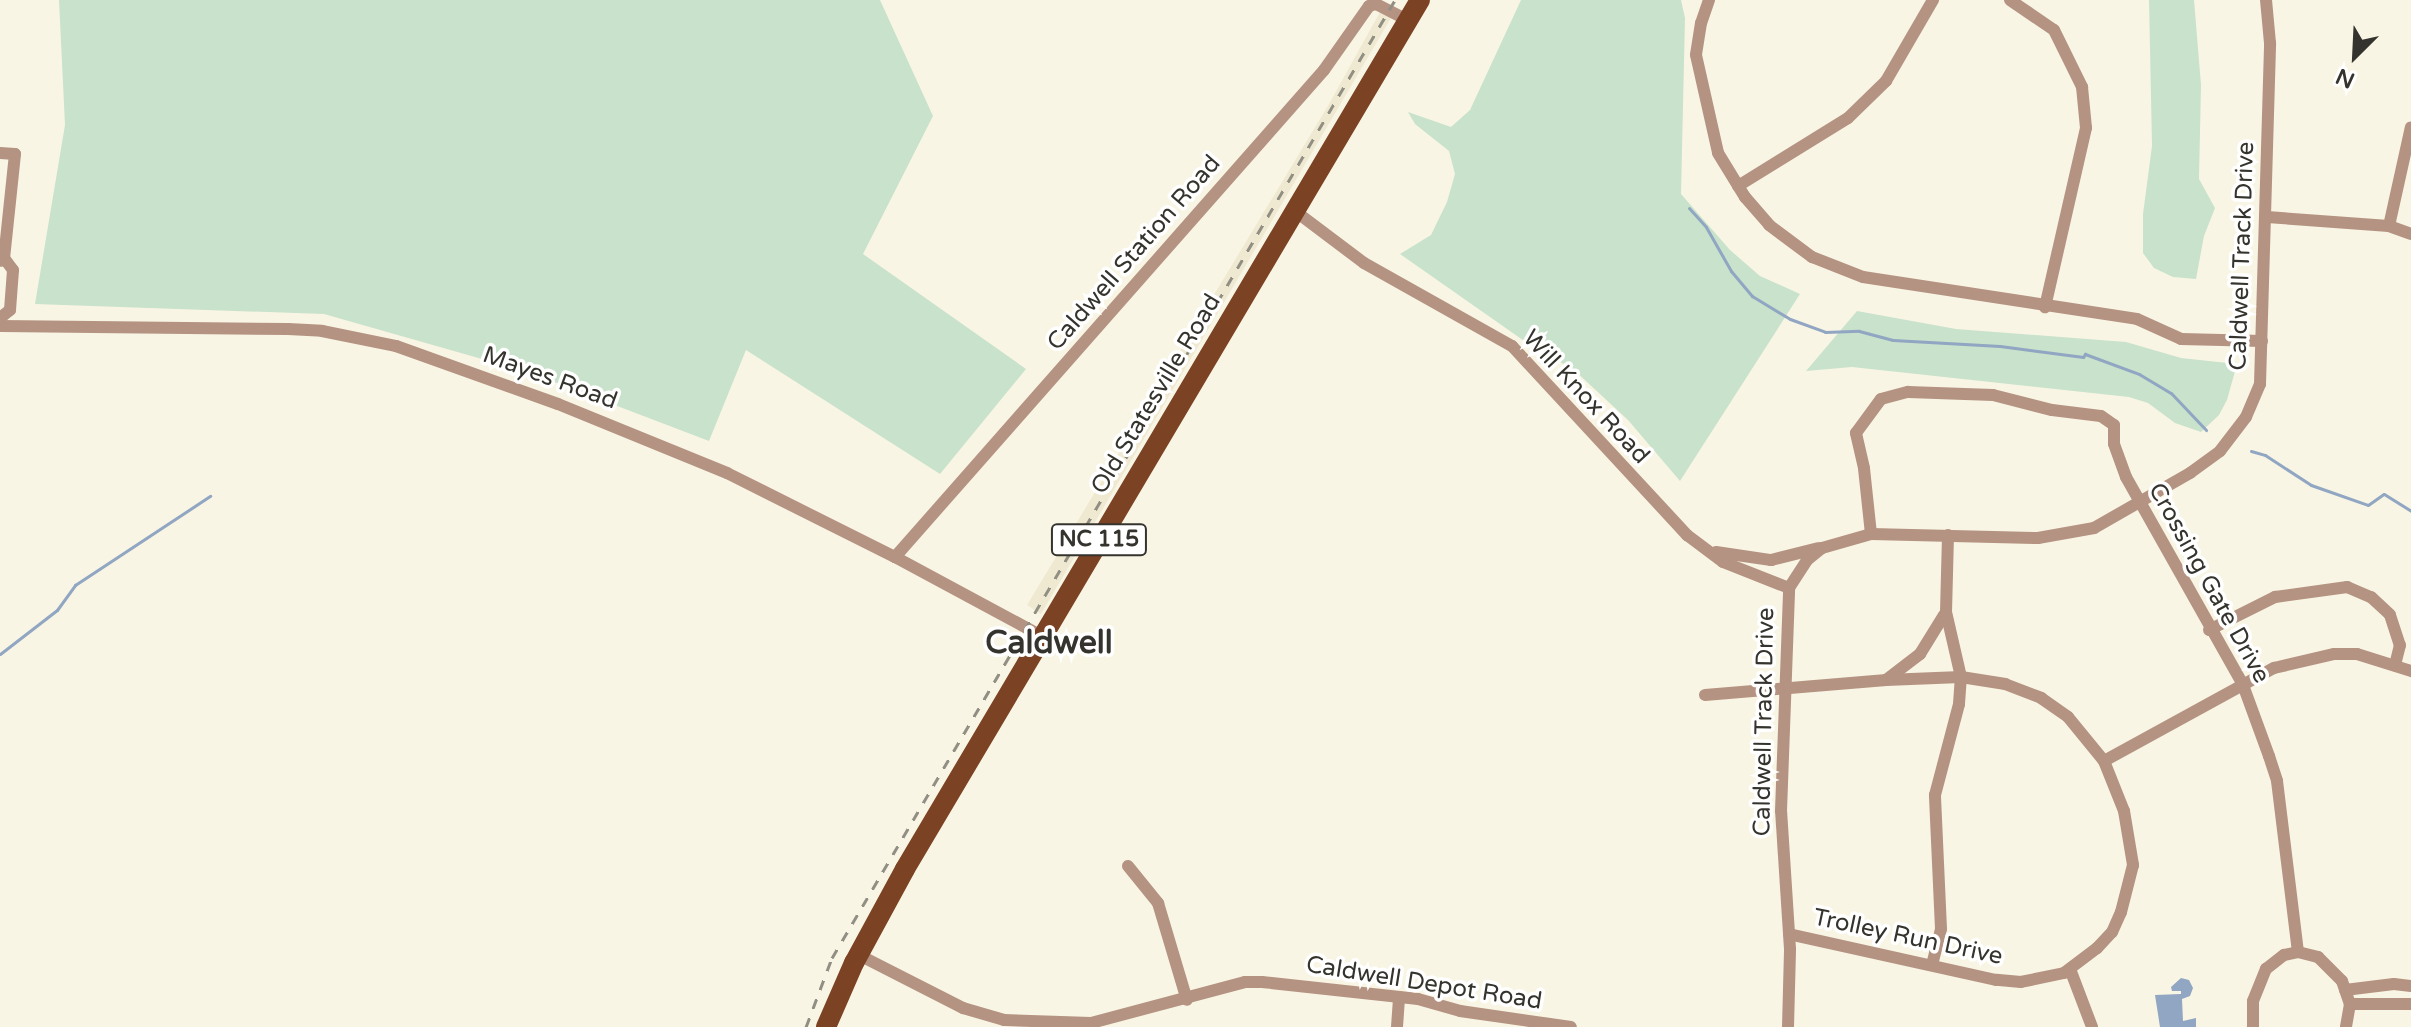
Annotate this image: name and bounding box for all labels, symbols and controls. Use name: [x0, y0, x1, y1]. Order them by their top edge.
north arrow: [2315, 16, 2395, 96]
text: N: [2332, 62, 2359, 93]
street label: Caldwell Track Drive: [2224, 141, 2260, 371]
street label: Caldwell Station Road: [1041, 149, 1227, 357]
street label: Old Statesville Road: [1085, 289, 1227, 499]
street label: Will Knox Road: [1517, 324, 1655, 470]
street label: Mayes Road: [479, 340, 621, 416]
street label: Crossing Gate Drive: [2142, 478, 2276, 688]
road number: NC 115: [1049, 522, 1149, 558]
street label: Caldwell Track Drive: [1748, 607, 1780, 837]
district label: Caldwell: [985, 624, 1113, 662]
street label: Trolley Run Drive: [1811, 903, 2005, 971]
street label: Caldwell Depot Road: [1304, 950, 1544, 1016]

